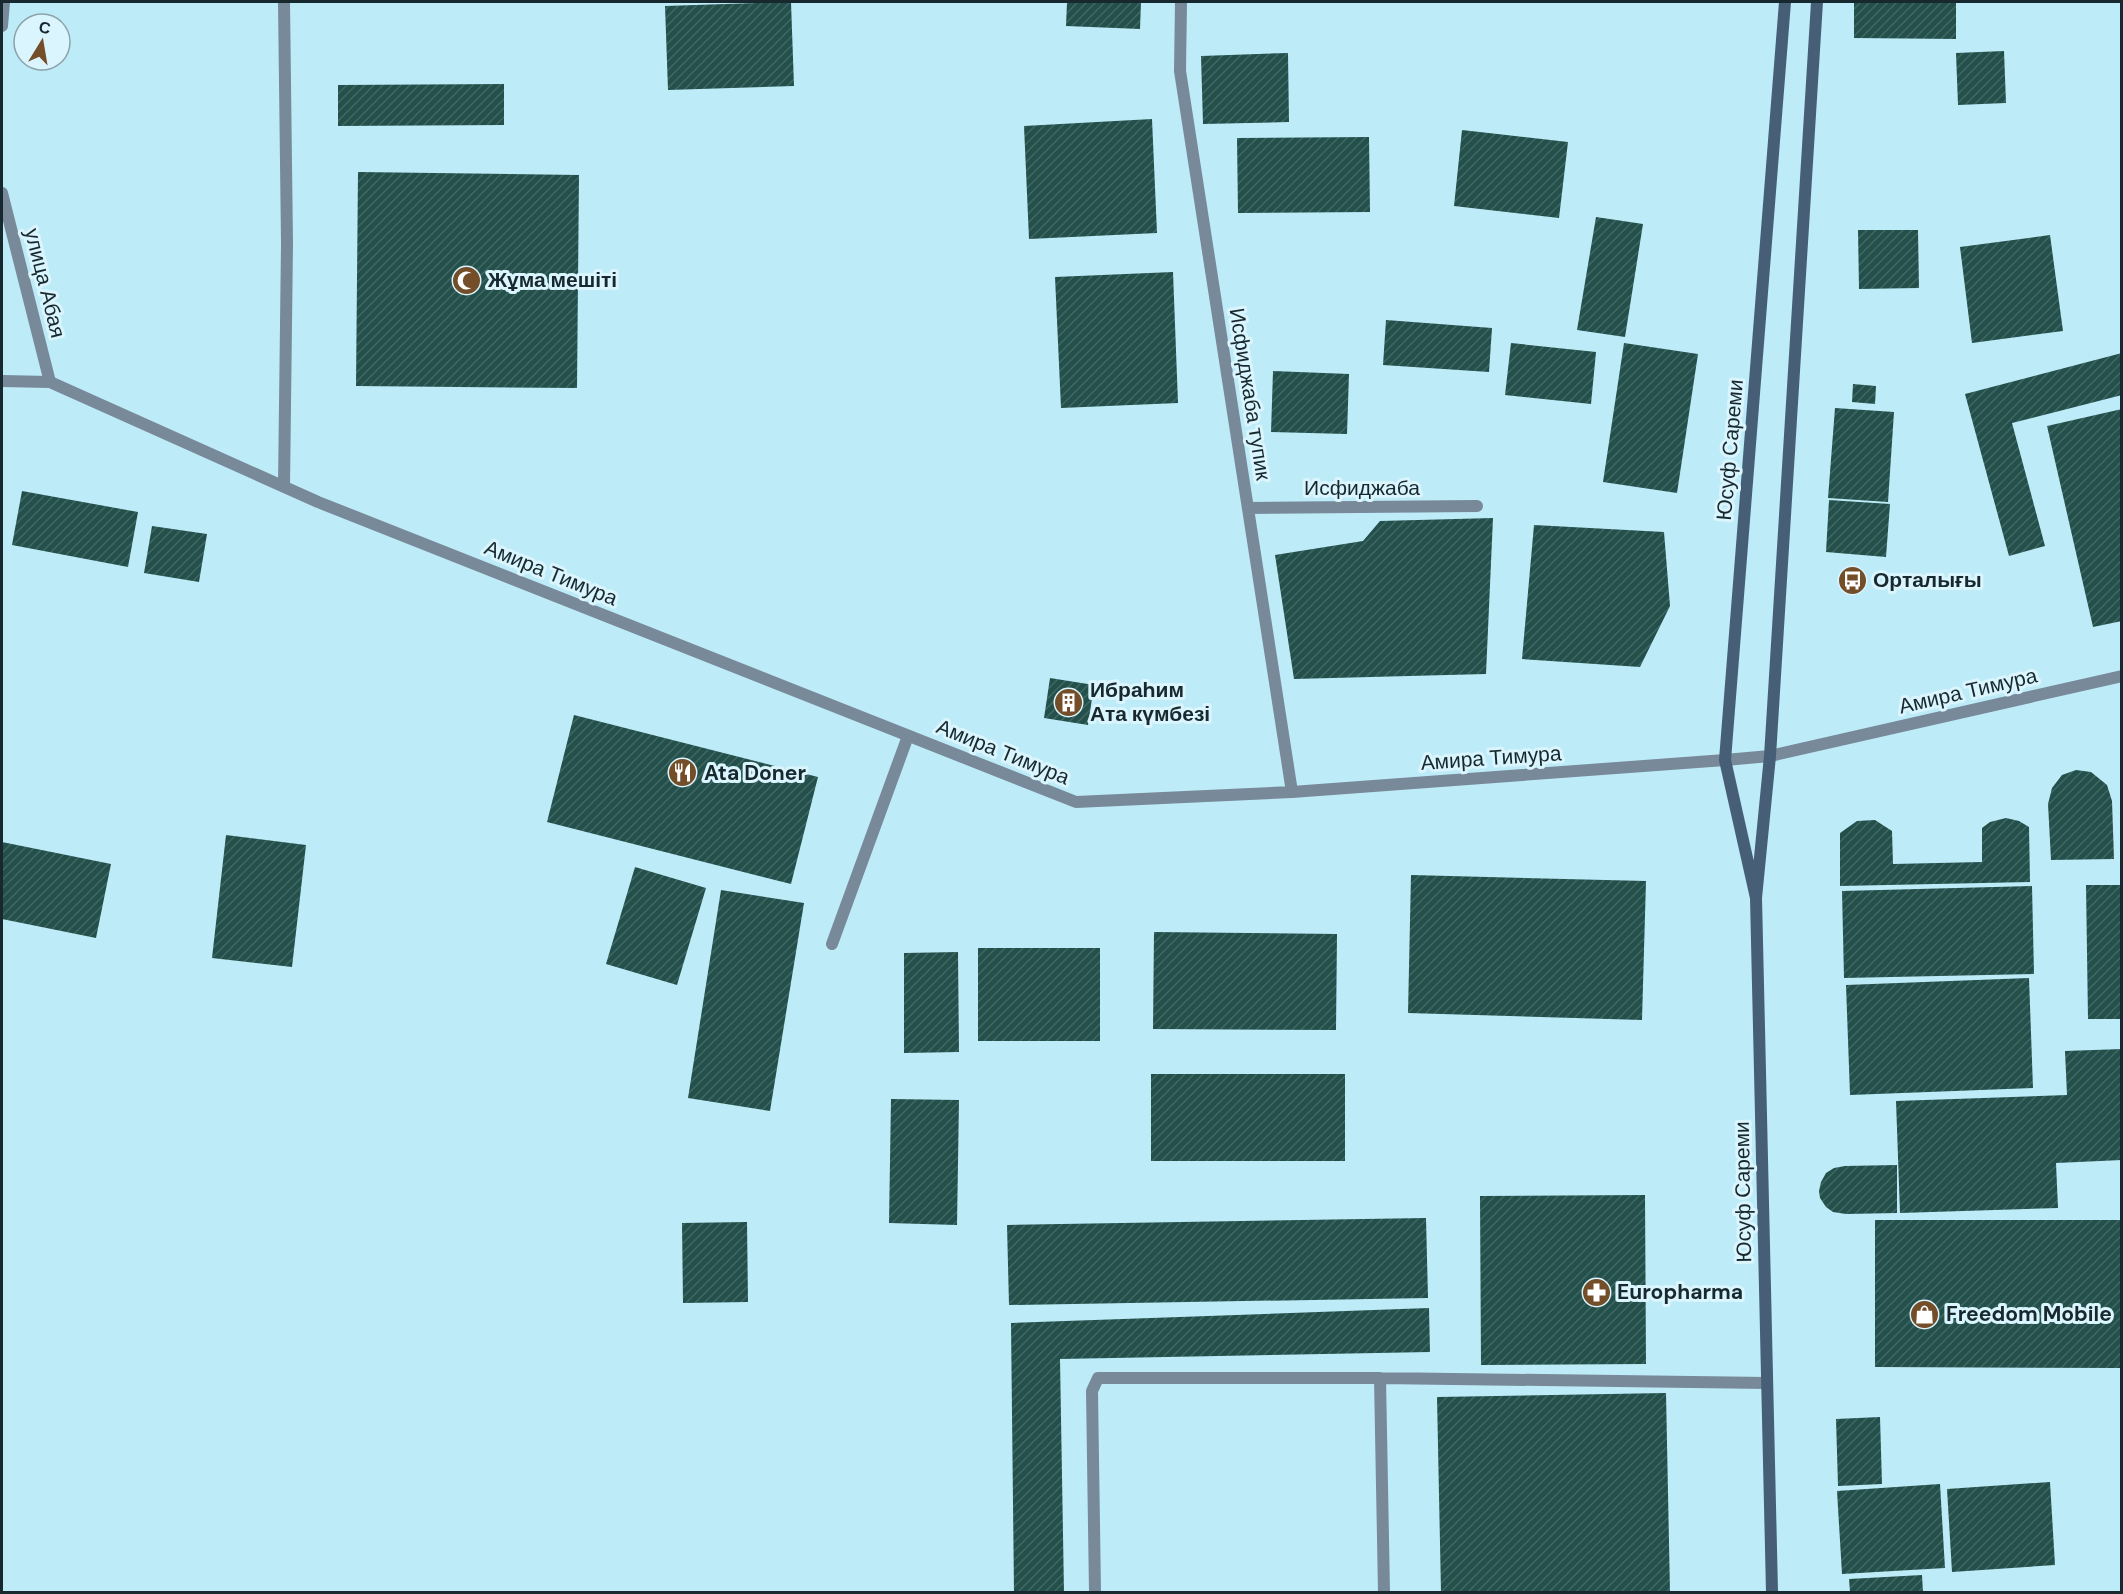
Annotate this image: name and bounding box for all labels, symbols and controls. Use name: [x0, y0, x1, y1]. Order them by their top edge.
north arrow: [12, 12, 72, 72]
text: С: [37, 16, 53, 39]
street label: улица Абая: [18, 225, 72, 341]
mosque icon: Жұма мешіті: [451, 264, 483, 296]
place label: Жұма мешіті: [487, 266, 617, 294]
street label: Исфиджаба тупик: [1223, 306, 1278, 483]
street label: Юсуф Сареми: [1710, 378, 1750, 522]
street label: Исфиджаба: [1304, 474, 1420, 502]
street label: Амира Тимура: [480, 534, 622, 613]
bus stop icon: Орталығы: [1836, 564, 1868, 596]
place label: Орталығы: [1873, 566, 1982, 594]
street label: Амира Тимура: [1896, 661, 2040, 721]
place label: Ибраhим Ата күмбезі: [1090, 676, 1210, 728]
building icon: Ибраhим Ата күмбезі: [1053, 686, 1085, 718]
street label: Амира Тимура: [932, 713, 1074, 792]
street label: Амира Тимура: [1420, 739, 1563, 777]
restaurant icon: Ata Doner: [667, 757, 699, 789]
place label: Ata Doner: [704, 759, 806, 787]
street label: Юсуф Сареми: [1728, 1121, 1758, 1263]
pharmacy icon: Europharma: [1580, 1276, 1612, 1308]
place label: Europharma: [1617, 1278, 1743, 1306]
shop icon: Freedom Mobile: [1909, 1298, 1941, 1330]
place label: Freedom Mobile: [1946, 1300, 2112, 1328]

